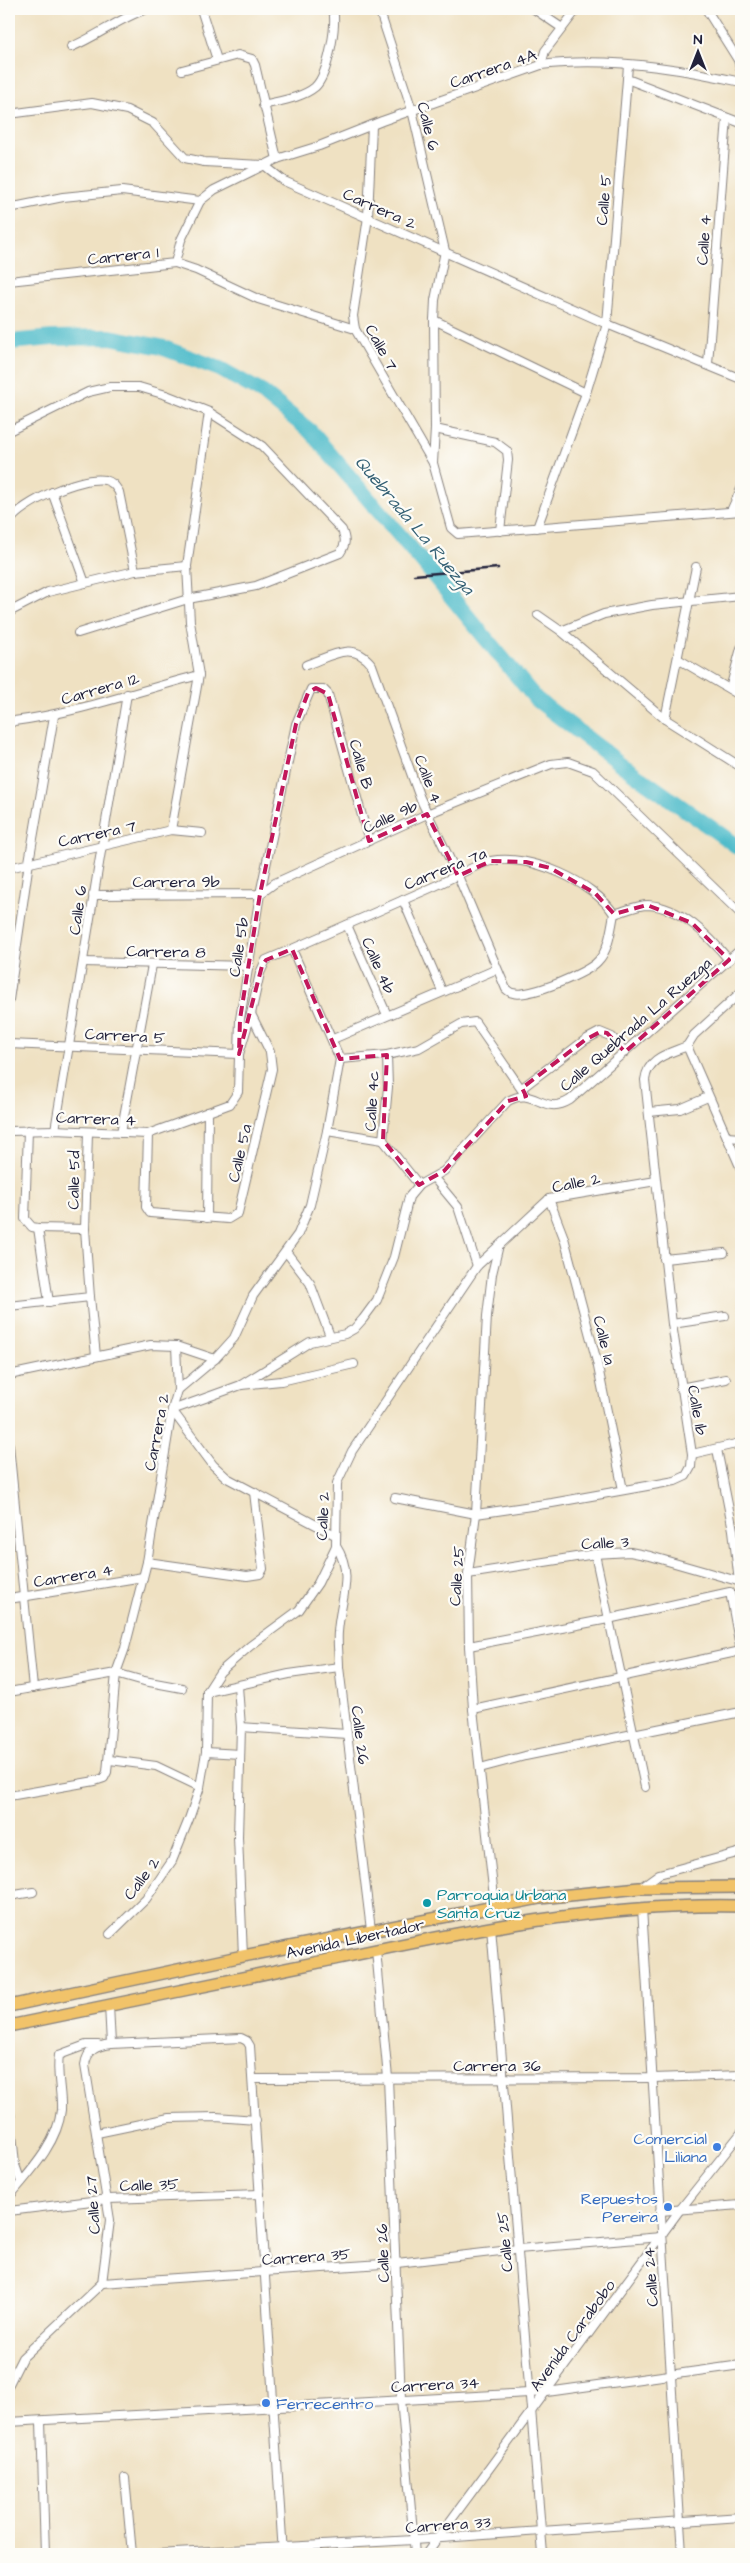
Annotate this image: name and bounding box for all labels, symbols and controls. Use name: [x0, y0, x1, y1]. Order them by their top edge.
north arrow: [672, 28, 722, 78]
text: N: [694, 30, 703, 50]
street label: Carrera 4A: [447, 44, 540, 94]
street label: Calle 6: [411, 100, 445, 153]
street label: Calle 5: [591, 173, 617, 226]
street label: Carrera 2: [339, 183, 420, 235]
street label: Calle 4: [691, 214, 717, 266]
street label: Carrera 1: [87, 241, 160, 271]
street label: Calle 7: [360, 321, 403, 375]
water label: Quebrada La Ruezga: [348, 450, 481, 601]
street label: Carrera 12: [59, 667, 142, 711]
street label: Calle B: [343, 737, 379, 792]
street label: Calle 4: [409, 752, 447, 807]
street label: Calle 9b: [360, 795, 421, 839]
street label: Carrera 7: [56, 815, 138, 853]
street label: Carrera 7a: [401, 842, 490, 895]
street label: Carrera 9b: [132, 871, 220, 893]
street label: Calle 6: [64, 884, 92, 936]
street label: Calle 5b: [223, 916, 255, 978]
street label: Calle 4b: [356, 934, 400, 997]
street label: Carrera 8: [126, 940, 206, 964]
street label: Calle Quebrada La Ruezga: [555, 953, 717, 1098]
street label: Carrera 5: [84, 1023, 166, 1049]
street label: Calle 4c: [359, 1070, 385, 1132]
street label: Carrera 4: [56, 1107, 136, 1131]
street label: Calle 5a: [223, 1122, 257, 1184]
street label: Calle 5d: [62, 1150, 86, 1210]
street label: Calle 2: [550, 1168, 602, 1198]
street label: Calle 1a: [587, 1313, 621, 1367]
street label: Calle 1b: [682, 1383, 712, 1437]
street label: Carrera 2: [139, 1392, 175, 1473]
street label: Calle 2: [311, 1491, 335, 1541]
street label: Calle 3: [581, 1531, 629, 1555]
street label: Calle 25: [444, 1545, 470, 1607]
street label: Carrera 4: [32, 1559, 115, 1593]
street label: Calle 26: [346, 1705, 375, 1766]
street label: Calle 2: [118, 1853, 165, 1905]
place label: Parroquia Urbana Santa Cruz: [437, 1884, 566, 1924]
marker: Parroquia Urbana Santa Cruz: [421, 1897, 433, 1909]
street label: Avenida Libertador: [284, 1914, 427, 1964]
street label: Carrera 36: [453, 2055, 541, 2077]
place label: Comercial Liliana: [634, 2128, 707, 2168]
marker: Comercial Liliana: [711, 2141, 723, 2153]
street label: Calle 35: [119, 2173, 180, 2197]
street label: Calle 27: [80, 2175, 106, 2235]
place label: Repuestos Pereira: [581, 2188, 658, 2228]
marker: Repuestos Pereira: [662, 2201, 674, 2213]
street label: Calle 25: [491, 2210, 519, 2273]
street label: Calle 26: [371, 2223, 395, 2283]
street label: Carrera 35: [261, 2243, 352, 2271]
street label: Calle 24: [638, 2246, 664, 2307]
street label: Avenida Carabobo: [525, 2275, 621, 2396]
street label: Carrera 34: [390, 2372, 480, 2398]
place label: Ferrecentro: [276, 2393, 373, 2415]
marker: Ferrecentro: [260, 2397, 272, 2409]
street label: Carrera 33: [405, 2511, 491, 2539]

